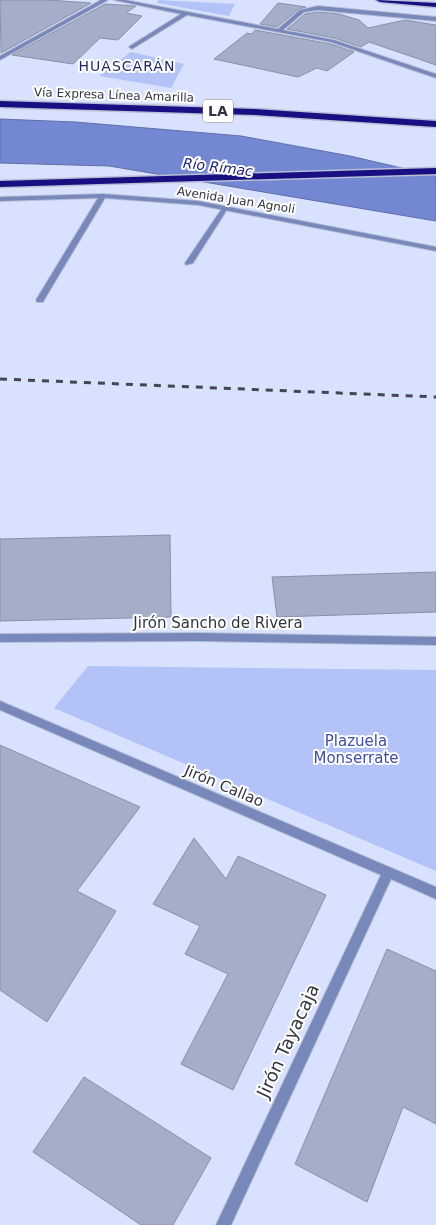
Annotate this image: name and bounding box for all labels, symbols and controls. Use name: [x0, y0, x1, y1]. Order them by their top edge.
district label: HUASCARÁN: [79, 58, 175, 74]
street label: Vía Expresa Línea Amarilla: [34, 85, 194, 105]
road number: LA: [203, 100, 233, 122]
water label: Río Rímac: [182, 155, 254, 179]
street label: Avenida Juan Agnoli: [176, 184, 296, 216]
street label: Jirón Sancho de Rivera: [132, 614, 303, 632]
park label: Plazuela Monserrate: [313, 732, 399, 767]
street label: Jirón Callao: [181, 761, 266, 811]
street label: Jirón Tayacaja: [252, 981, 323, 1102]

